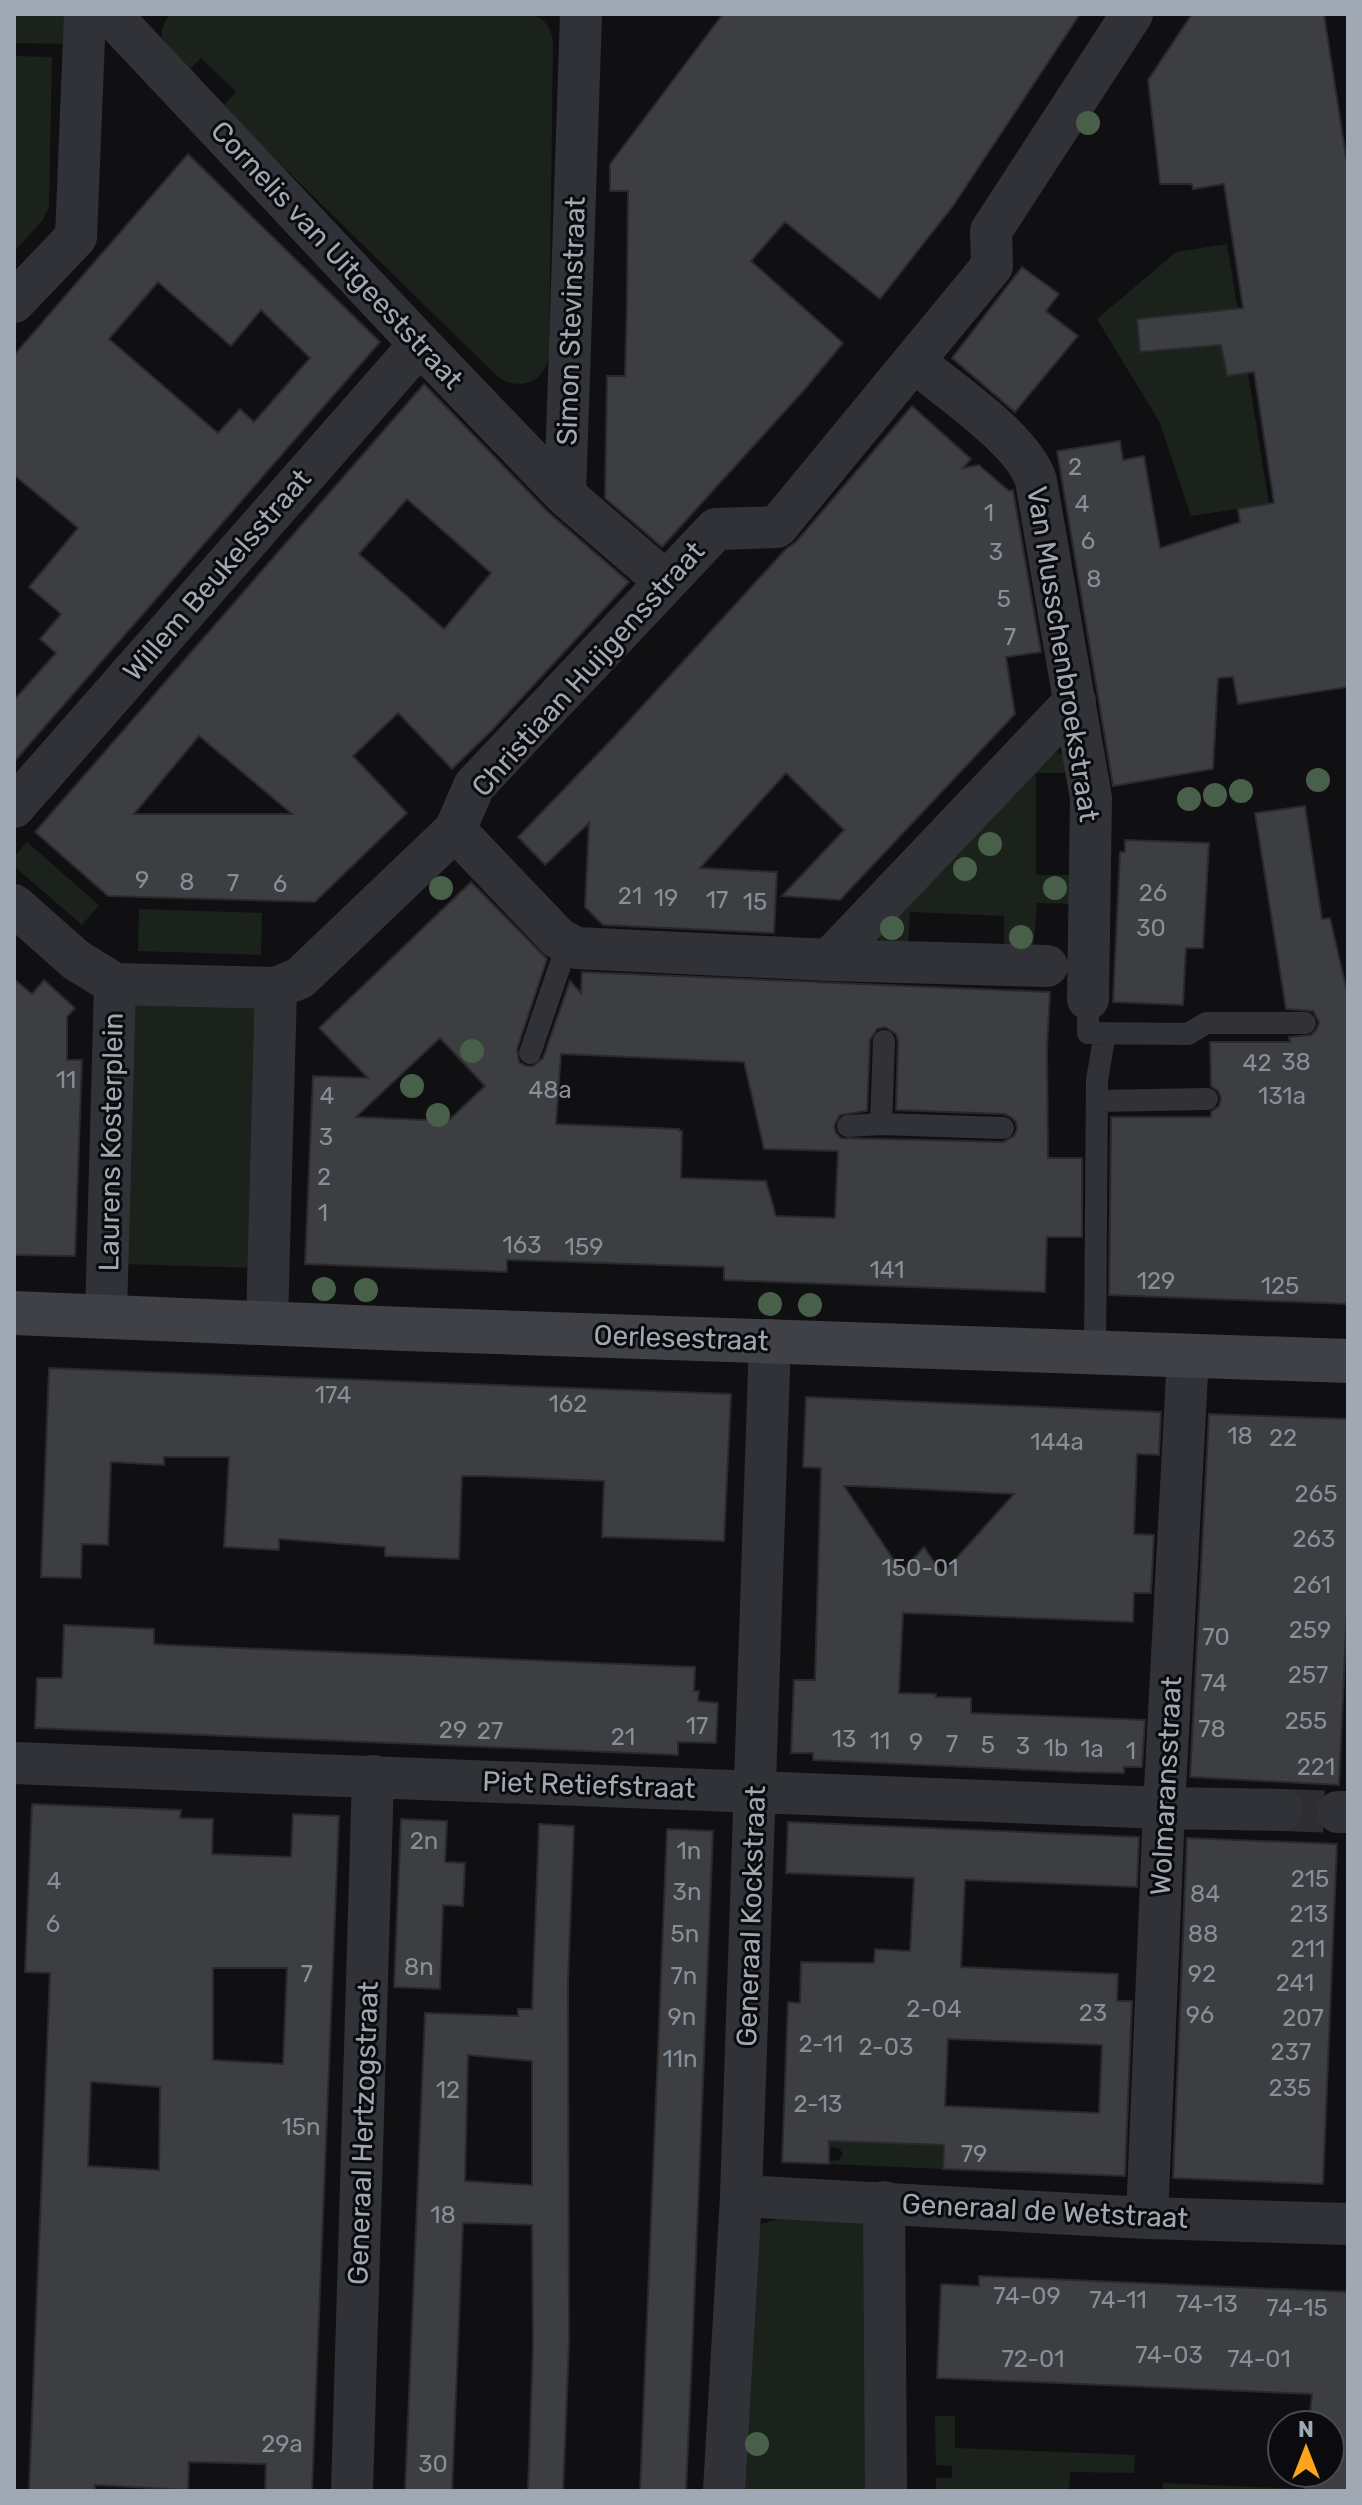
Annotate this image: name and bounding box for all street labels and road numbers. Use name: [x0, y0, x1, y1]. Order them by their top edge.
street label: Cornelis van Uitgeeststraat: [204, 114, 470, 396]
street label: Simon Stevinstraat: [550, 196, 592, 446]
street label: Willem Beukelsstraat: [116, 462, 318, 687]
street label: Van Musschenbroekstraat: [1020, 484, 1106, 824]
street label: Christiaan Huijgensstraat: [465, 535, 711, 803]
street label: Laurens Kosterplein: [92, 1012, 130, 1272]
street label: Oerlesestraat: [593, 1318, 769, 1358]
street label: Wolmaransstraat: [1144, 1675, 1188, 1896]
street label: Piet Retiefstraat: [482, 1765, 696, 1805]
street label: Generaal Kockstraat: [730, 1785, 772, 2047]
street label: Generaal Hertzogstraat: [341, 1981, 385, 2285]
street label: Generaal de Wetstraat: [901, 2187, 1189, 2235]

